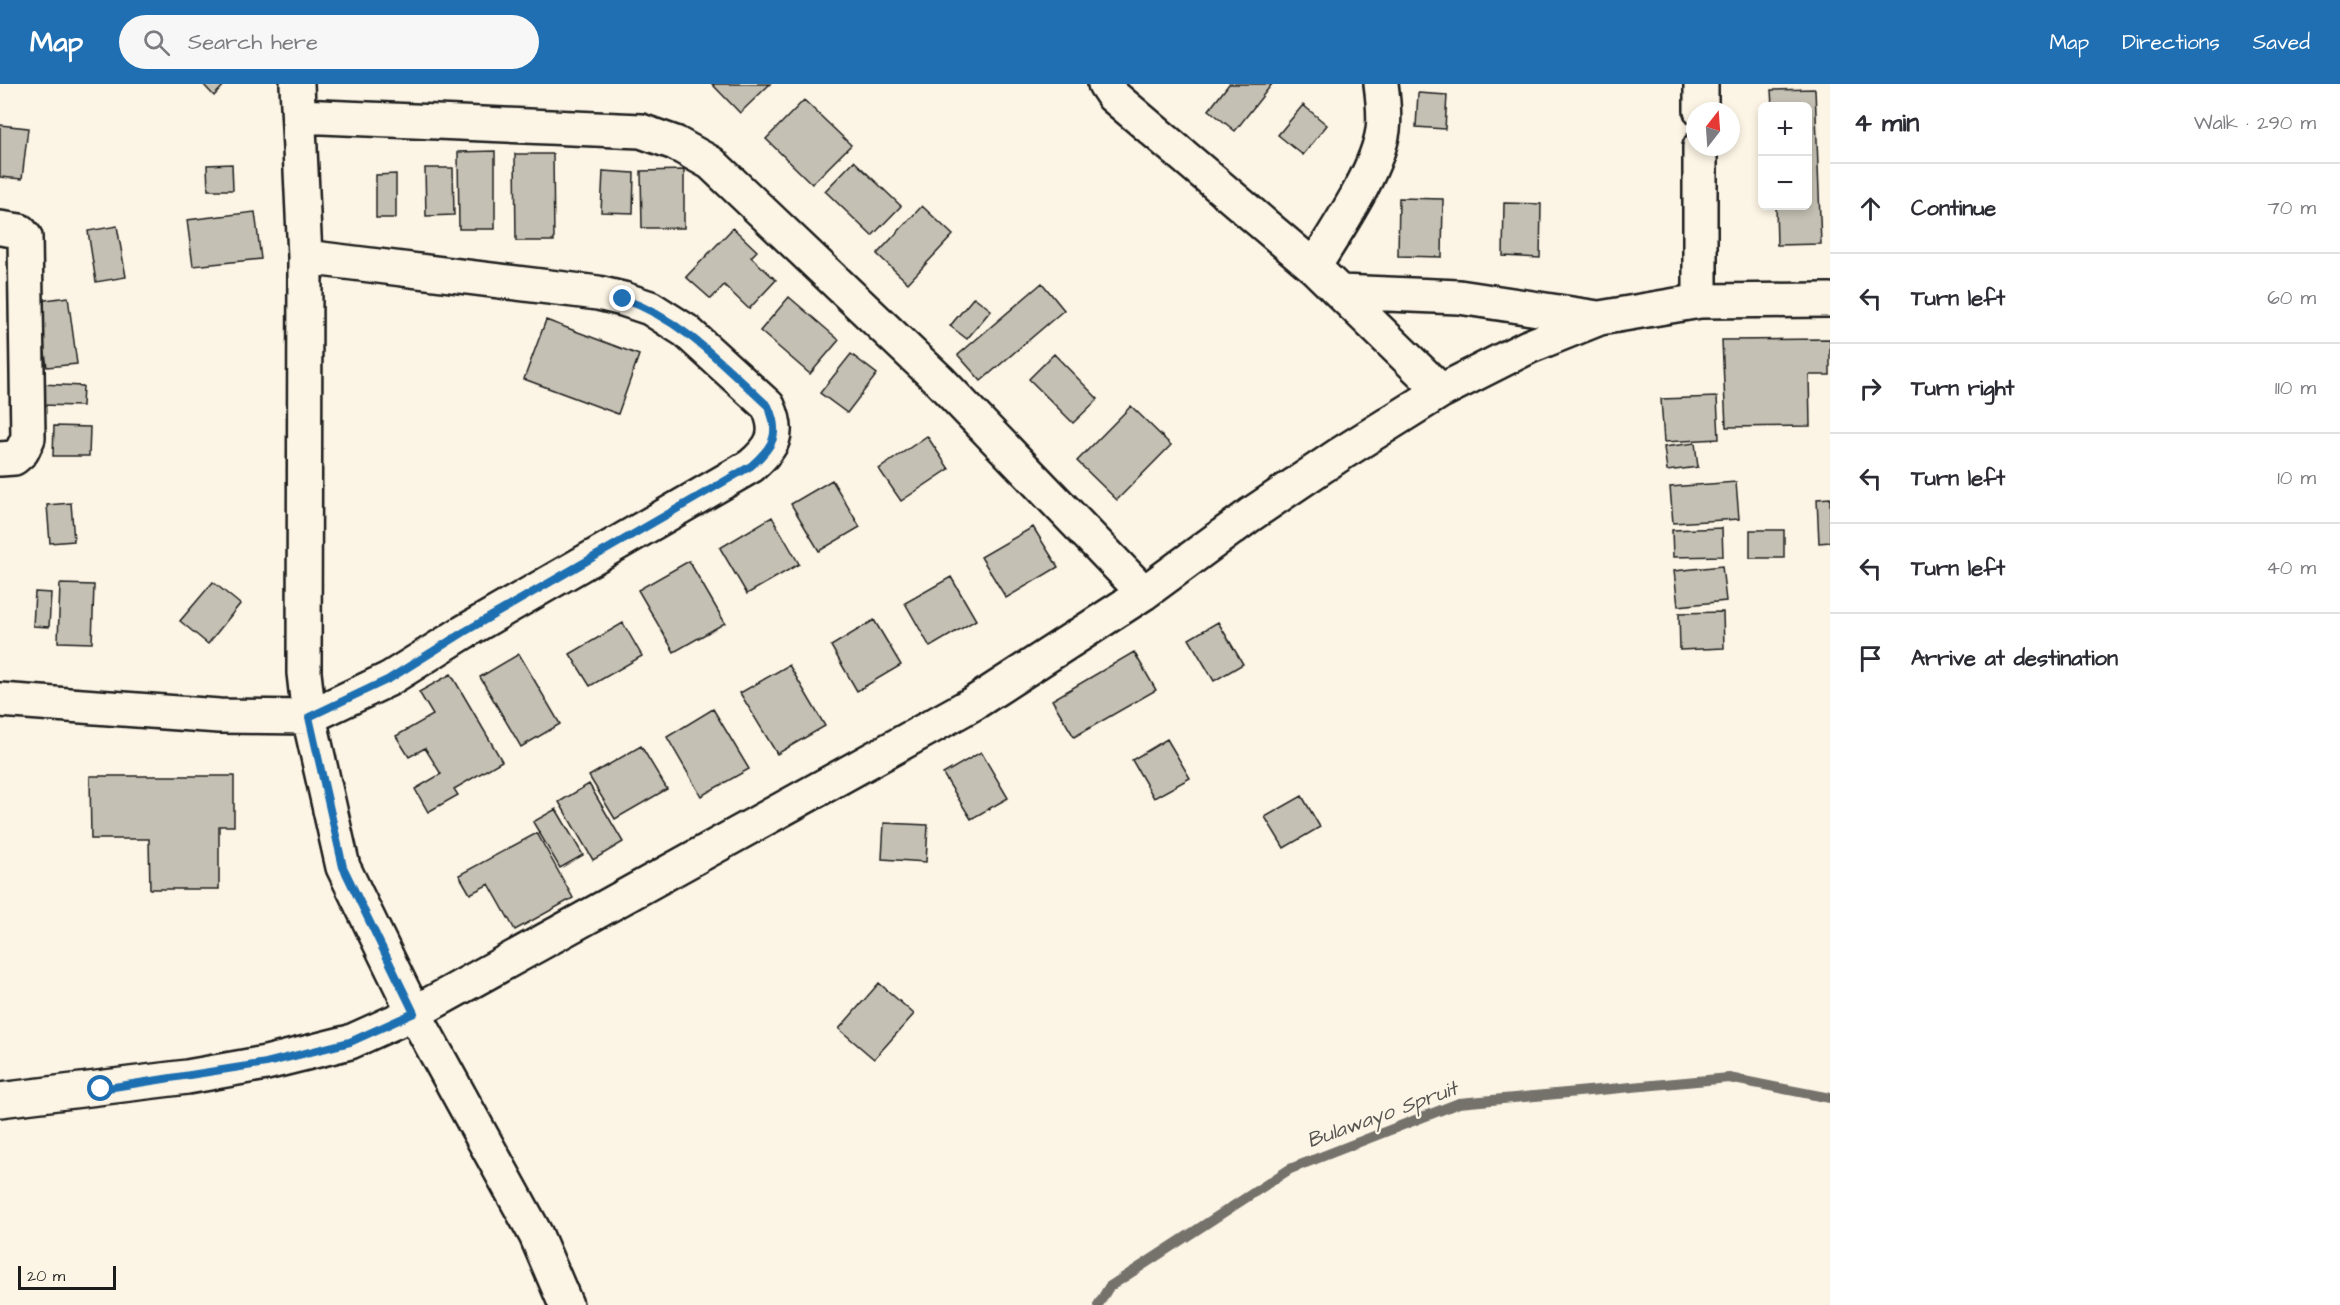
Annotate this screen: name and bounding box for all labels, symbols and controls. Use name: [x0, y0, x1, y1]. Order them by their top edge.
search box: [119, 15, 539, 69]
text: Map: [30, 23, 83, 62]
icon: search: [140, 26, 173, 59]
text: Search here: [188, 27, 318, 58]
text: Map: [2049, 28, 2089, 57]
text: Directions: [2122, 28, 2220, 57]
text: Saved: [2253, 28, 2310, 57]
north arrow: [1686, 102, 1740, 156]
map controls: [1758, 102, 1812, 210]
button: +: [1758, 102, 1812, 156]
text: 4 min: [1854, 105, 1919, 141]
text: Walk · 290 m: [2194, 109, 2316, 137]
button: −: [1758, 156, 1812, 210]
icon: ahead: [1854, 192, 1887, 225]
text: Continue: [1911, 193, 1996, 224]
text: 70 m: [2268, 194, 2316, 222]
icon: left: [1854, 282, 1887, 315]
text: Turn left: [1911, 283, 2005, 314]
text: 60 m: [2267, 284, 2316, 312]
route end: [609, 285, 635, 311]
icon: right: [1854, 372, 1887, 405]
text: Turn right: [1911, 373, 2014, 404]
text: 110 m: [2275, 374, 2316, 402]
icon: left: [1854, 462, 1887, 495]
text: Turn left: [1911, 463, 2005, 494]
text: 10 m: [2277, 464, 2316, 492]
icon: left: [1854, 552, 1887, 585]
text: Turn left: [1911, 553, 2005, 584]
text: 40 m: [2266, 554, 2316, 582]
icon: arrive: [1854, 642, 1887, 675]
text: Arrive at destination: [1911, 643, 2118, 674]
water label: Bulawayo Spruit: [1303, 1073, 1464, 1156]
route start: [87, 1075, 113, 1101]
scale bar: [18, 1263, 116, 1290]
text: 20 m: [27, 1265, 65, 1287]

